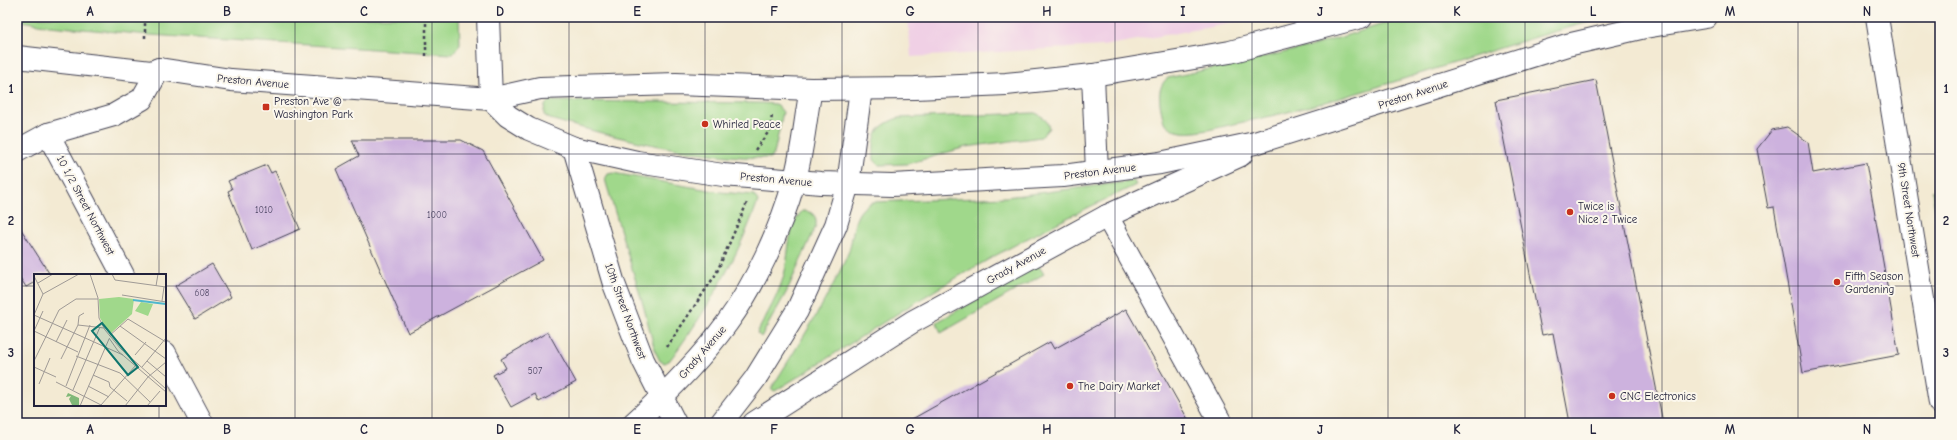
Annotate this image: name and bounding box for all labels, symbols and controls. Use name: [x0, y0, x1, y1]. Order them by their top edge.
text: A: [86, 4, 94, 19]
text: B: [223, 4, 231, 19]
text: C: [360, 4, 368, 19]
text: D: [496, 4, 504, 19]
text: E: [633, 4, 641, 19]
text: F: [770, 4, 778, 19]
text: G: [905, 4, 915, 19]
text: H: [1042, 4, 1052, 19]
text: I: [1180, 4, 1186, 19]
text: J: [1317, 4, 1323, 19]
text: K: [1453, 4, 1461, 19]
text: L: [1590, 4, 1597, 19]
text: M: [1725, 4, 1736, 19]
text: N: [1863, 4, 1871, 19]
street label: Preston Avenue: [216, 72, 290, 91]
street label: Preston Avenue: [1377, 77, 1450, 112]
text: 1: [8, 81, 14, 96]
text: 1: [1943, 81, 1949, 96]
place label: Preston Ave @ Washington Park: [274, 95, 353, 121]
marker: Preston Ave @ Washington Park: [261, 102, 271, 112]
place label: Whirled Peace: [713, 118, 781, 131]
marker: Whirled Peace: [700, 119, 710, 129]
street label: 10 1/2 Street Northwest: [54, 153, 118, 258]
street label: Preston Avenue: [1063, 161, 1137, 182]
street label: 9th Street Northwest: [1895, 162, 1923, 259]
street label: Preston Avenue: [739, 170, 813, 189]
place label: Twice is Nice 2 Twice: [1578, 200, 1638, 226]
house number: 1010: [255, 205, 273, 215]
marker: Twice is Nice 2 Twice: [1565, 207, 1575, 217]
house number: 1000: [427, 210, 447, 220]
text: 2: [8, 213, 14, 228]
text: 2: [1943, 213, 1949, 228]
street label: Grady Avenue: [984, 244, 1049, 287]
street label: 10th Street Northwest: [602, 261, 649, 362]
place label: Fifth Season Gardening: [1845, 270, 1903, 296]
inset map: [34, 274, 166, 406]
marker: Fifth Season Gardening: [1832, 277, 1842, 287]
house number: 608: [195, 288, 210, 298]
street label: Grady Avenue: [676, 323, 729, 381]
text: 3: [8, 345, 14, 360]
text: 3: [1943, 345, 1949, 360]
house number: 507: [528, 366, 543, 376]
place label: The Dairy Market: [1078, 380, 1161, 393]
marker: The Dairy Market: [1065, 381, 1075, 391]
place label: CNC Electronics: [1620, 390, 1696, 403]
marker: CNC Electronics: [1607, 391, 1617, 401]
text: A: [86, 422, 94, 437]
text: B: [223, 422, 231, 437]
text: C: [360, 422, 368, 437]
text: D: [496, 422, 504, 437]
text: E: [633, 422, 641, 437]
text: F: [770, 422, 778, 437]
text: G: [905, 422, 915, 437]
text: H: [1042, 422, 1052, 437]
text: I: [1180, 422, 1186, 437]
text: J: [1317, 422, 1323, 437]
text: K: [1453, 422, 1461, 437]
text: L: [1590, 422, 1597, 437]
text: M: [1725, 422, 1736, 437]
text: N: [1863, 422, 1871, 437]

